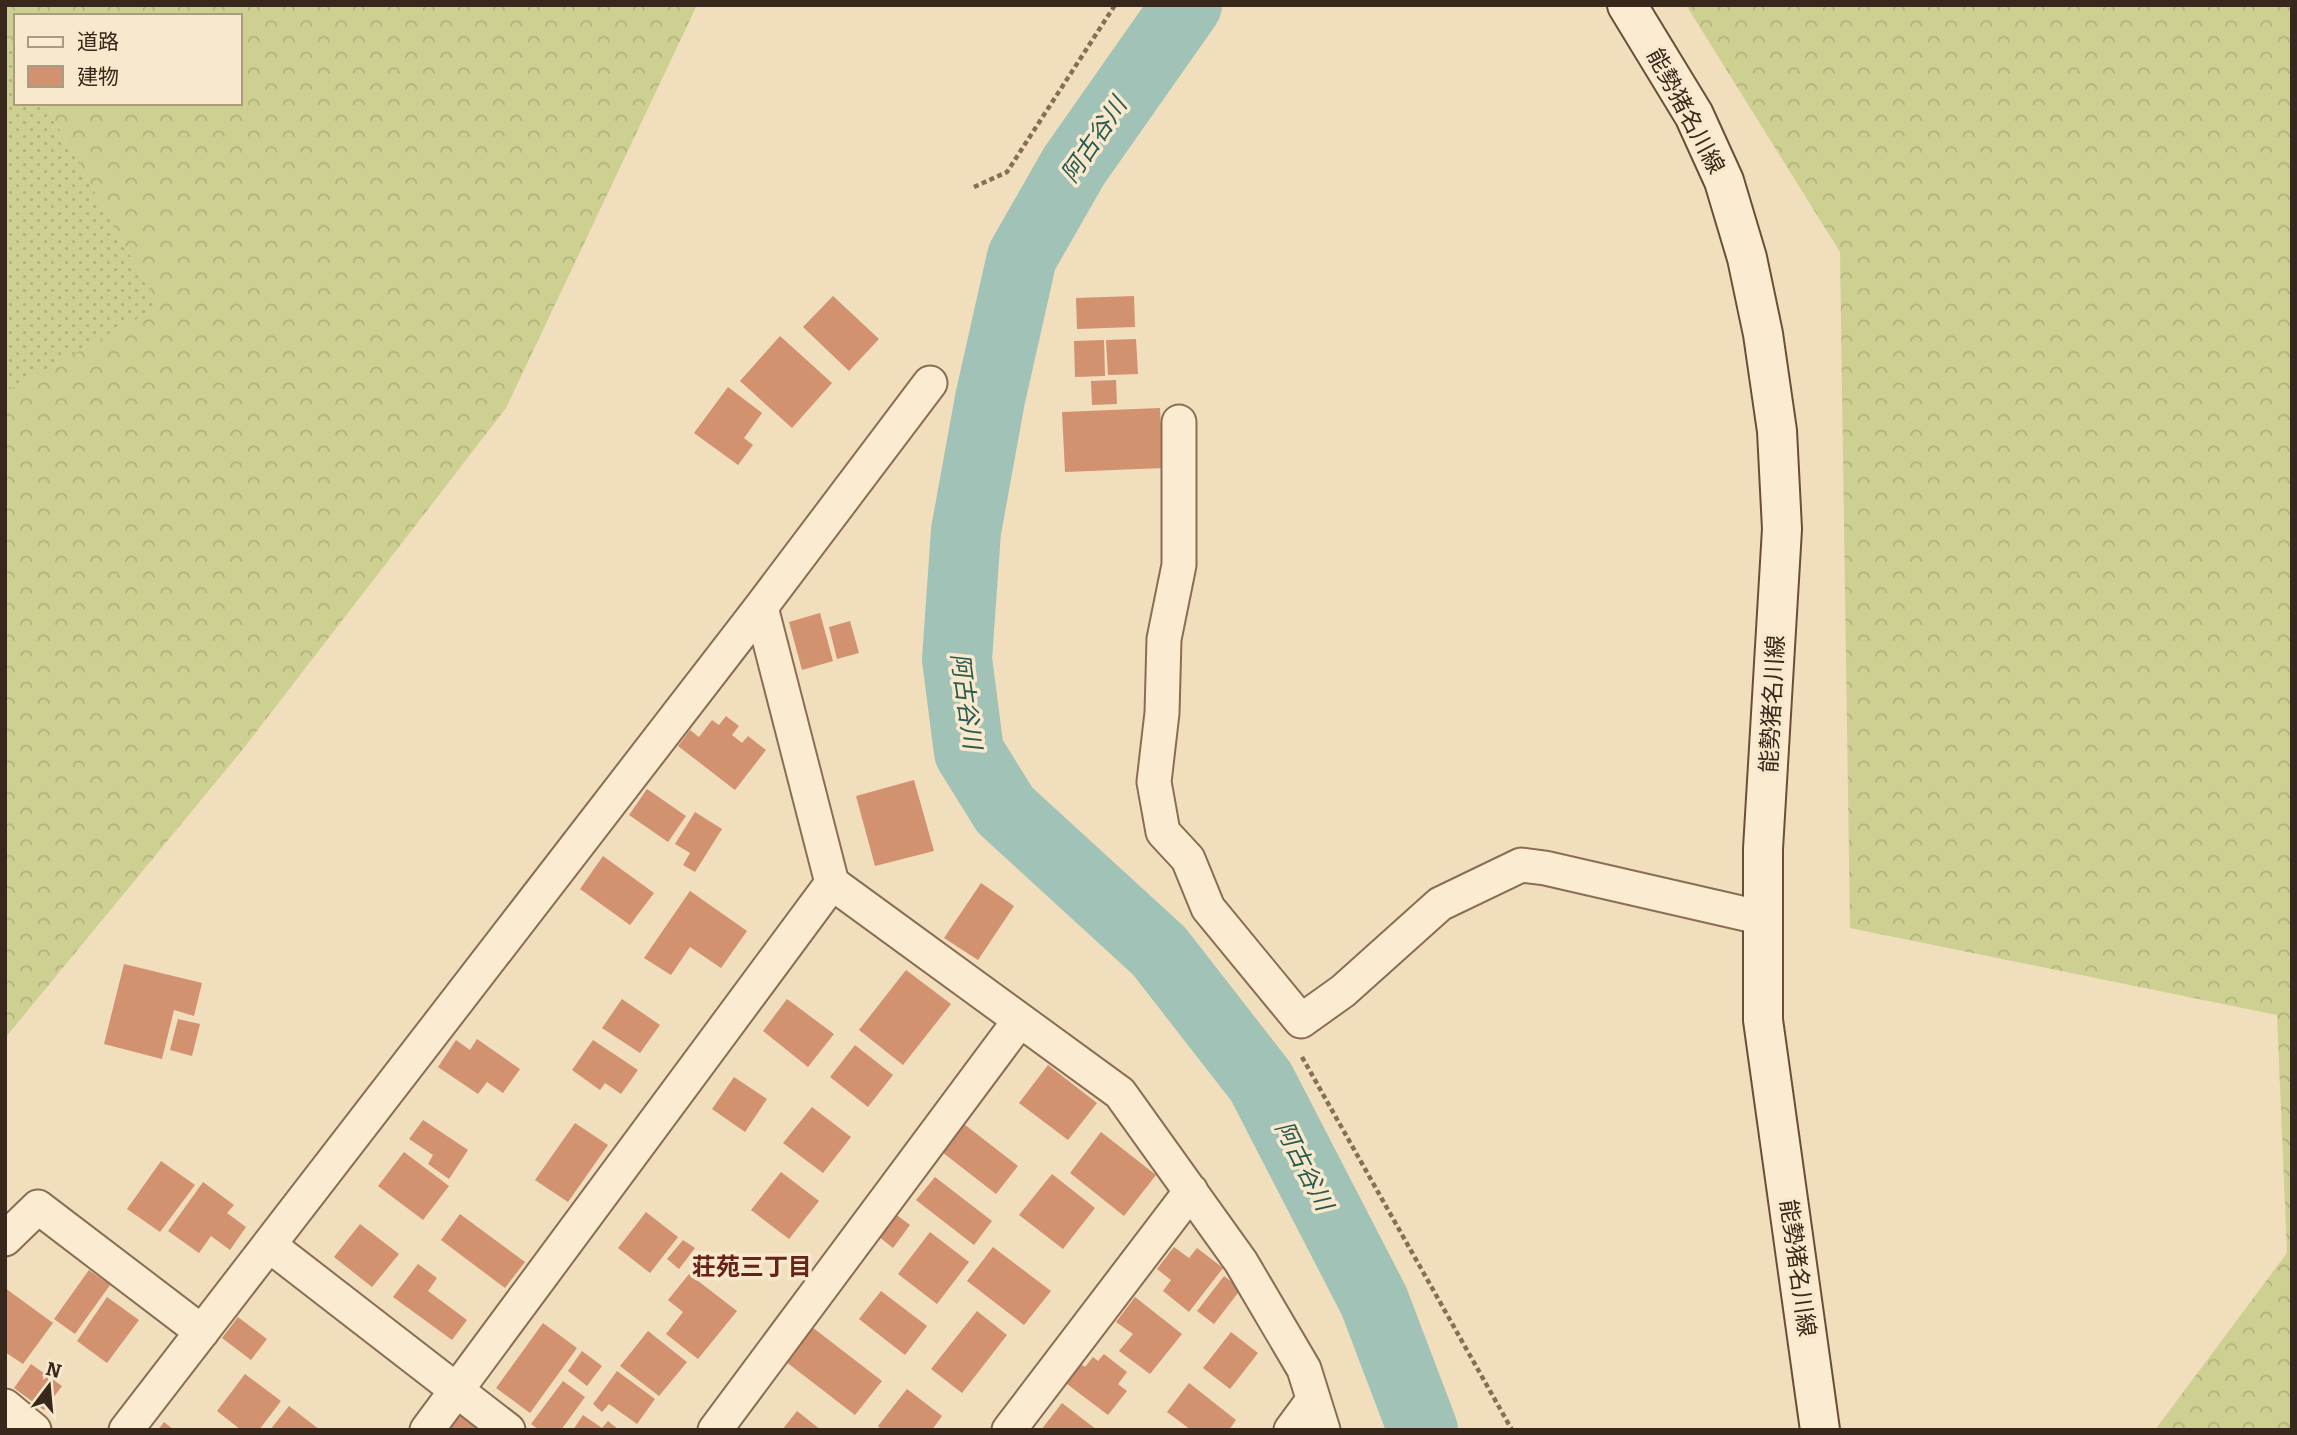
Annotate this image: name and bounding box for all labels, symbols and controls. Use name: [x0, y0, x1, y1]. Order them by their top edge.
legend: [14, 14, 242, 105]
text: 道路: [77, 29, 119, 55]
street label: 能勢猪名川線: [1641, 44, 1731, 178]
text: 建物: [77, 64, 119, 90]
water label: 阿古谷川: [1056, 90, 1134, 188]
street label: 能勢猪名川線: [1754, 634, 1790, 774]
water label: 阿古谷川: [945, 652, 987, 753]
water label: 阿古谷川: [1270, 1117, 1340, 1218]
street label: 能勢猪名川線: [1775, 1198, 1821, 1338]
district label: 荘苑三丁目: [692, 1253, 812, 1281]
north arrow: [14, 1351, 84, 1421]
text: N: [43, 1357, 64, 1383]

